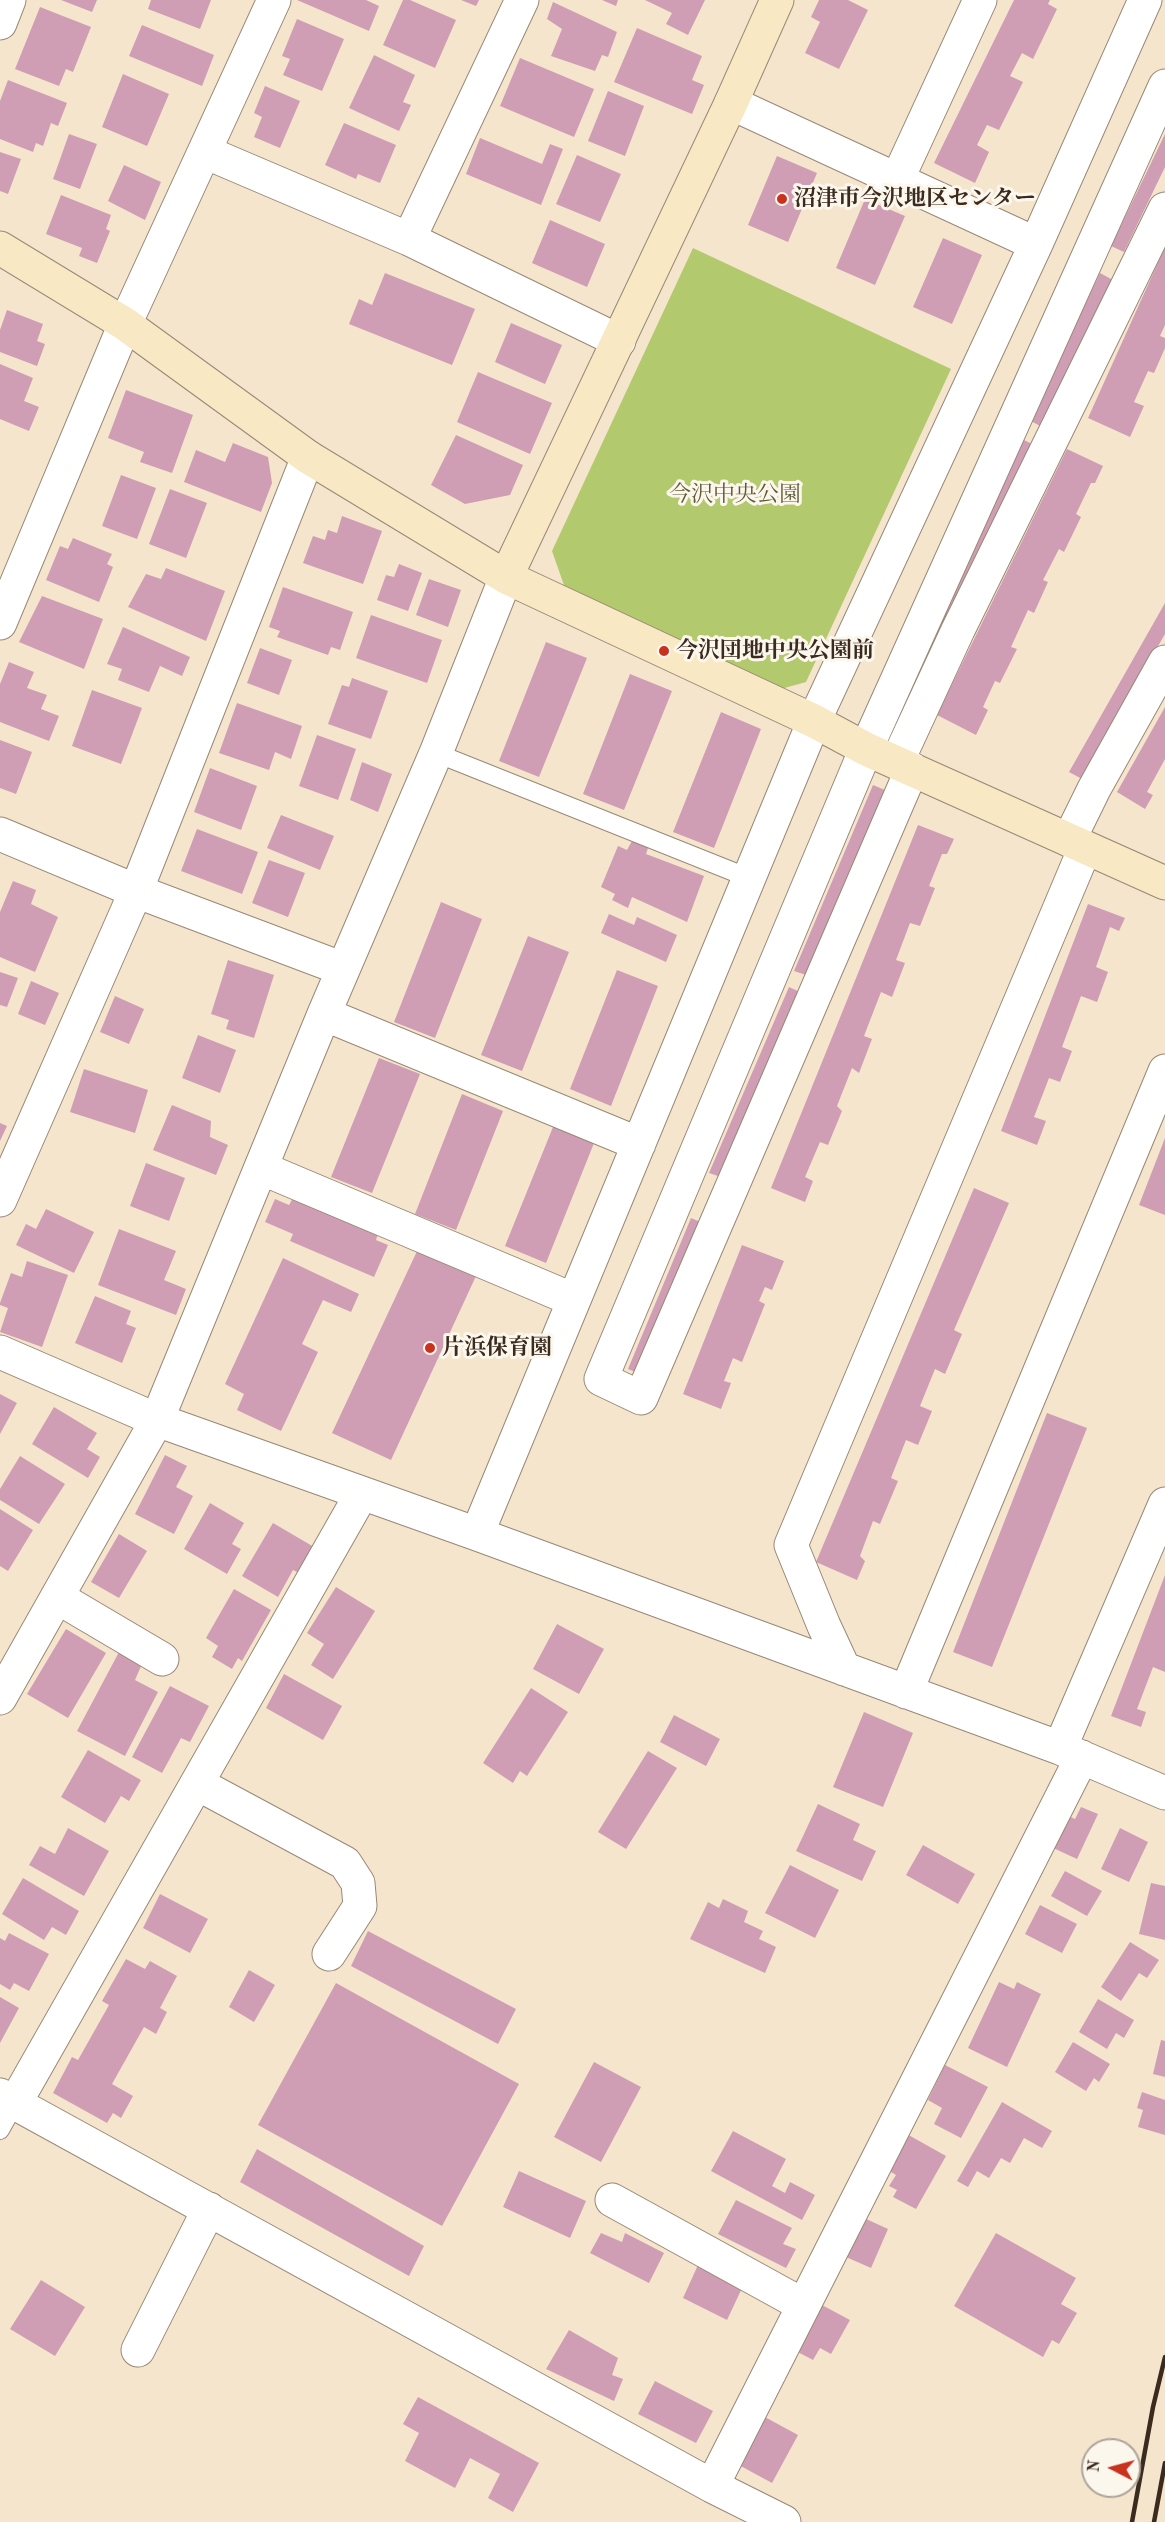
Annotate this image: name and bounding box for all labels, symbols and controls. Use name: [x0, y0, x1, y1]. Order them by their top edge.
place label: 沼津市今沢地区センター: [794, 186, 1036, 212]
marker: 沼津市今沢地区センター: [775, 192, 789, 206]
park label: 今沢中央公園: [669, 482, 801, 508]
place label: 今沢団地中央公園前: [676, 638, 874, 664]
marker: 今沢団地中央公園前: [657, 644, 671, 658]
place label: 片浜保育園: [442, 1335, 552, 1361]
marker: 片浜保育園: [423, 1341, 437, 1355]
north arrow: [1081, 2438, 1141, 2498]
text: N: [1086, 2459, 1104, 2473]

